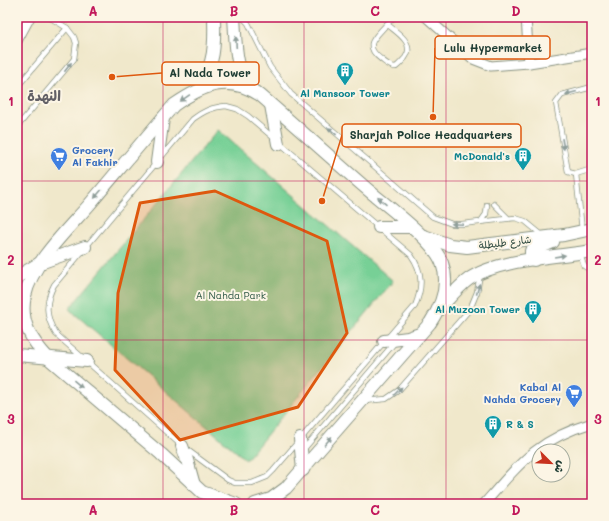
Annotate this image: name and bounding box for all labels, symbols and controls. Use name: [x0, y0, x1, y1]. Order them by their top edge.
text: A: [88, 2, 98, 19]
text: B: [230, 2, 239, 19]
text: C: [370, 2, 380, 19]
text: D: [511, 2, 521, 19]
one-way arrow: [232, 36, 239, 48]
callout: Lulu Hypermarket: [435, 36, 550, 59]
text: Lulu Hypermarket: [444, 40, 542, 55]
building icon: Al Mansoor Tower: [335, 61, 355, 86]
one-way arrow: [64, 62, 72, 73]
callout: Al Nada Tower: [162, 62, 259, 85]
text: Al Nada Tower: [169, 65, 251, 80]
district label: النهدة: [27, 86, 61, 105]
place label: Al Mansoor Tower: [300, 86, 390, 100]
one-way arrow: [564, 90, 576, 96]
text: 1: [8, 92, 14, 109]
text: 1: [595, 92, 601, 109]
one-way arrow: [180, 94, 190, 102]
callout: Sharjah Police Headquarters: [342, 124, 521, 147]
one-way arrow: [327, 126, 338, 135]
text: Sharjah Police Headquarters: [350, 127, 513, 142]
one-way arrow: [560, 138, 566, 150]
place label: Grocery Al Fakhir: [72, 143, 118, 169]
supermarket icon: Grocery Al Fakhir: [49, 146, 69, 171]
building icon: McDonald's: [513, 146, 533, 171]
place label: McDonald's: [454, 149, 510, 163]
one-way arrow: [94, 189, 103, 199]
one-way arrow: [376, 197, 387, 206]
one-way arrow: [450, 221, 463, 227]
street label: شارع طليطلة: [478, 232, 532, 253]
text: 2: [7, 251, 15, 268]
text: 2: [594, 251, 602, 268]
one-way arrow: [554, 253, 566, 259]
one-way arrow: [475, 283, 481, 295]
park label: Al Nahda Park: [196, 288, 266, 302]
building icon: Al Muzoon Tower: [523, 299, 543, 324]
place label: Al Muzoon Tower: [435, 302, 520, 316]
one-way arrow: [73, 379, 83, 388]
place label: Kabal Al Nahda Grocery: [484, 380, 562, 406]
supermarket icon: Kabal Al Nahda Grocery: [564, 383, 584, 408]
one-way arrow: [393, 386, 403, 396]
text: 3: [7, 410, 15, 427]
text: 3: [594, 410, 602, 427]
building icon: R & S: [483, 414, 503, 439]
place label: R & S: [506, 417, 534, 431]
one-way arrow: [324, 435, 333, 446]
north arrow: [531, 443, 571, 483]
text: ش: [551, 459, 570, 476]
text: A: [88, 501, 98, 518]
text: B: [230, 501, 239, 518]
text: C: [370, 501, 380, 518]
text: D: [511, 501, 521, 518]

